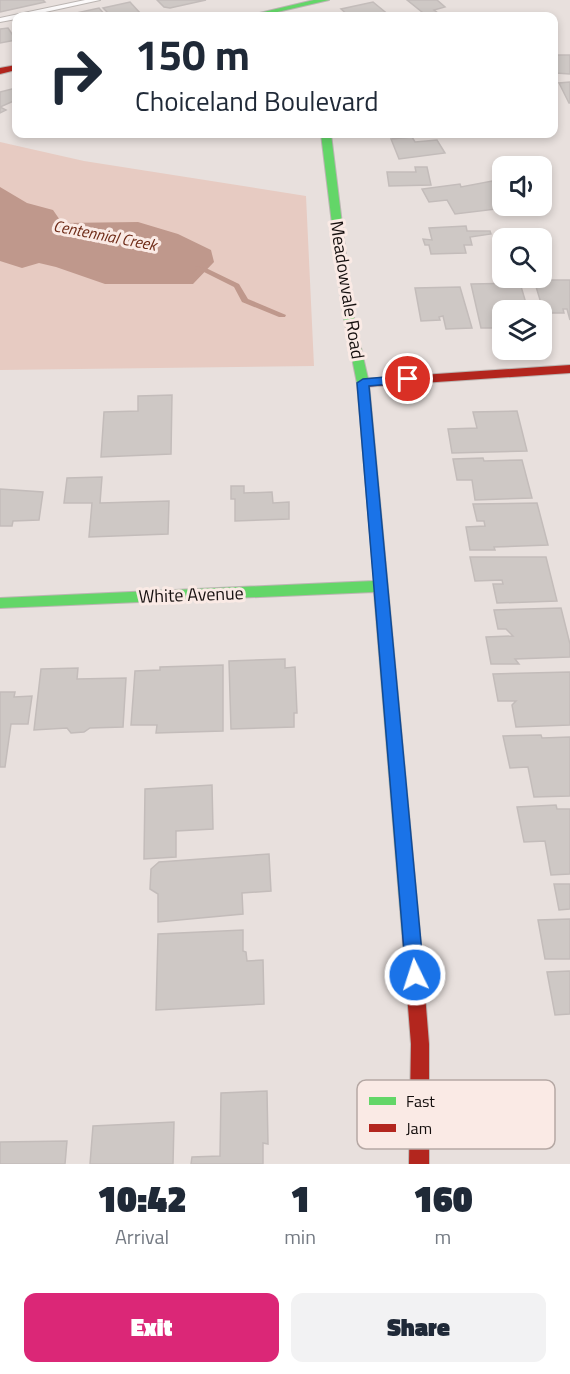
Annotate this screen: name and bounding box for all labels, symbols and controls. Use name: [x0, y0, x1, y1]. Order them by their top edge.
text: 150 m: [135, 22, 250, 86]
icon: right: [36, 36, 114, 114]
text: Choiceland Boulevard: [135, 80, 379, 121]
map controls: [492, 156, 552, 360]
button: sound: [492, 156, 552, 216]
water label: Centennial Creek: [51, 213, 161, 257]
street label: Meadowvale Road: [323, 219, 372, 361]
button: search: [492, 228, 552, 288]
button: layers: [492, 300, 552, 360]
pin: [382, 353, 433, 404]
icon: arrive: [391, 362, 424, 395]
street label: White Avenue: [138, 579, 244, 610]
position arrow: [383, 943, 447, 1007]
legend: [357, 1080, 555, 1149]
text: Fast: [406, 1089, 435, 1113]
text: Jam: [406, 1116, 432, 1140]
text: 10:42: [97, 1171, 187, 1226]
text: 1: [290, 1171, 310, 1226]
text: 160: [413, 1171, 473, 1226]
text: Arrival: [115, 1221, 169, 1252]
text: min: [284, 1221, 316, 1252]
text: m: [435, 1221, 451, 1252]
button: Exit: [24, 1293, 279, 1362]
button: Share: [291, 1293, 546, 1362]

